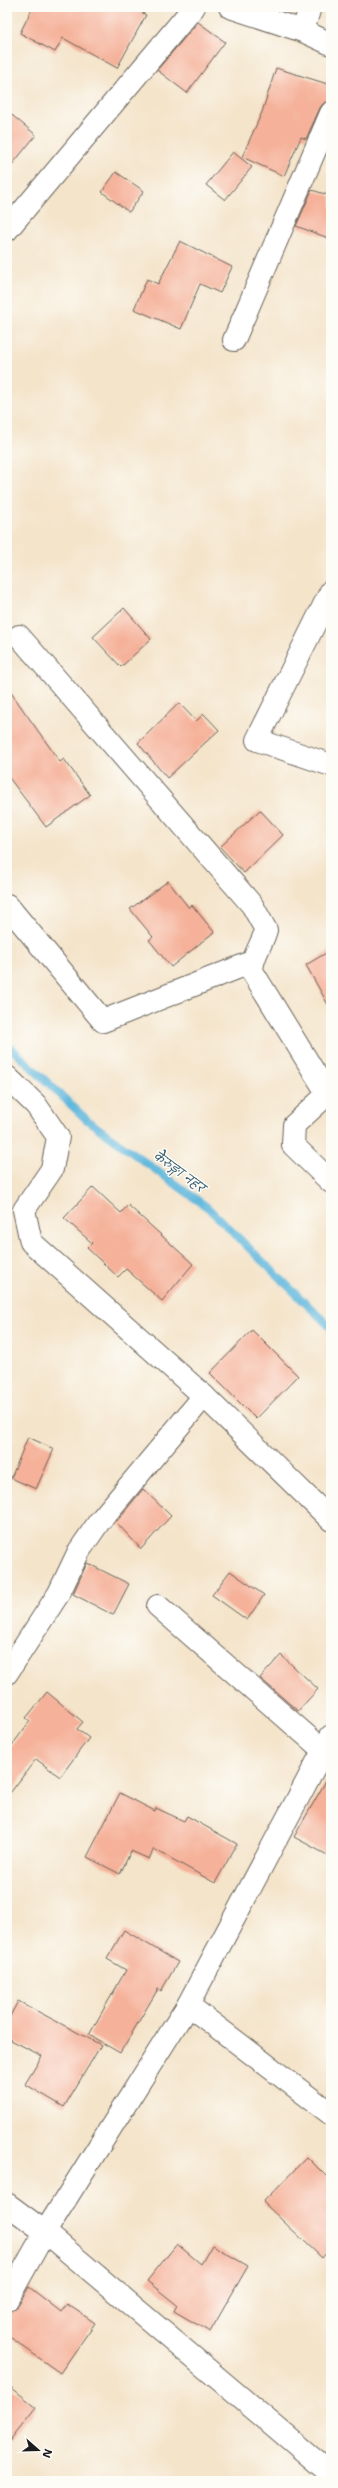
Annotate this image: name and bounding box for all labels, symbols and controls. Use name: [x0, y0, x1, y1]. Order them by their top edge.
water label: केेरुङ्गा नहर: [150, 1146, 212, 1199]
north arrow: [18, 2430, 58, 2470]
text: N: [38, 2447, 55, 2460]

